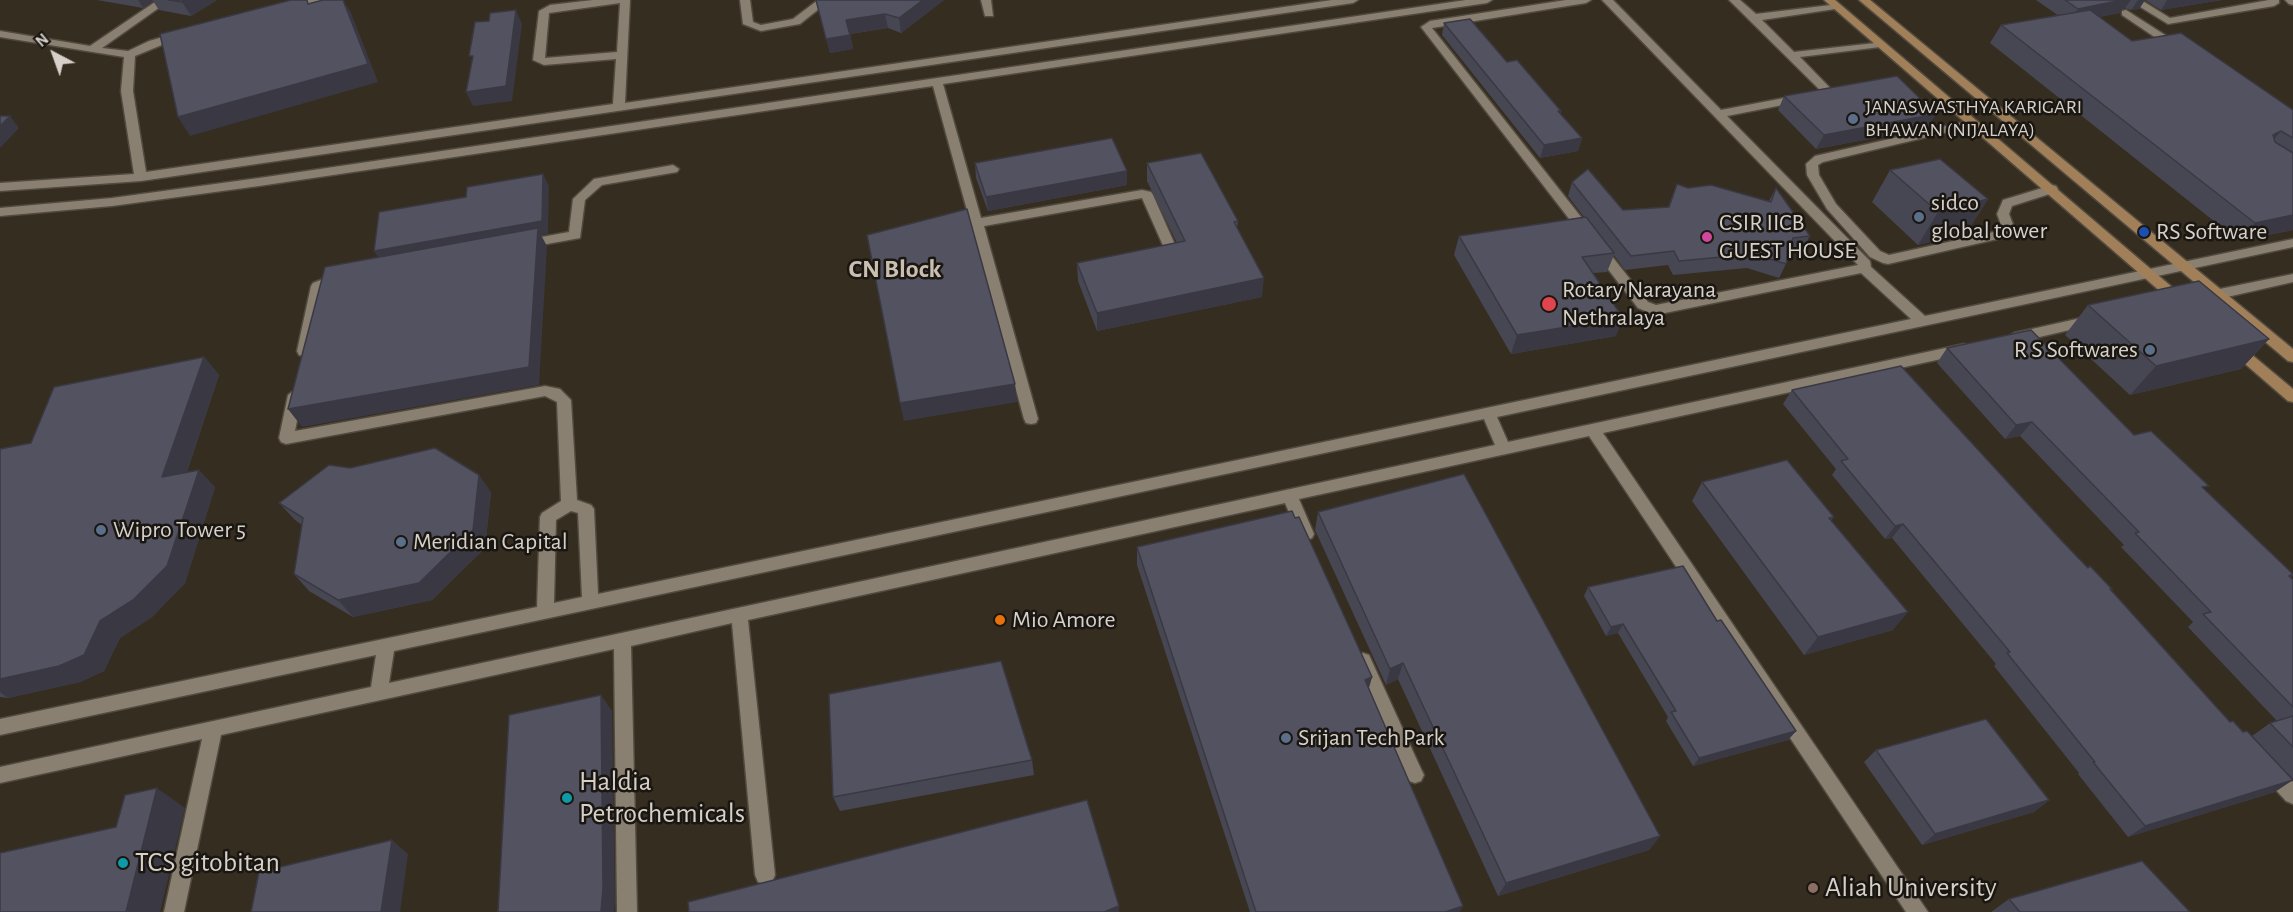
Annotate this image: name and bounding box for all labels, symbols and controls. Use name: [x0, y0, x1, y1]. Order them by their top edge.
north arrow: [24, 24, 84, 84]
text: N: [33, 31, 52, 50]
place label: JANASWASTHYA KARIGARI BHAWAN (NIJALAYA): [1865, 95, 2082, 142]
marker: JANASWASTHYA KARIGARI BHAWAN (NIJALAYA): [1846, 112, 1860, 126]
place label: sidco global tower: [1931, 189, 2047, 245]
place label: CSIR IICB GUEST HOUSE: [1719, 209, 1856, 265]
marker: sidco global tower: [1912, 210, 1926, 224]
place label: RS Software: [2156, 218, 2267, 246]
marker: RS Software: [2137, 225, 2151, 239]
marker: CSIR IICB GUEST HOUSE: [1700, 230, 1714, 244]
district label: CN Block: [849, 253, 941, 285]
place label: Rotary Narayana Nethralaya: [1562, 276, 1716, 332]
marker: Rotary Narayana Nethralaya: [1540, 295, 1558, 313]
place label: R S Softwares: [2014, 336, 2138, 364]
marker: R S Softwares: [2143, 343, 2157, 357]
place label: Wipro Tower 5: [113, 516, 246, 544]
marker: Wipro Tower 5: [94, 523, 108, 537]
place label: Meridian Capital: [413, 528, 568, 556]
marker: Meridian Capital: [394, 535, 408, 549]
place label: Mio Amore: [1012, 606, 1116, 634]
marker: Mio Amore: [993, 613, 1007, 627]
place label: Srijan Tech Park: [1298, 724, 1445, 752]
marker: Srijan Tech Park: [1279, 731, 1293, 745]
place label: Haldia Petrochemicals: [579, 765, 745, 831]
marker: Haldia Petrochemicals: [560, 791, 574, 805]
place label: TCS gitobitan: [135, 846, 280, 880]
marker: TCS gitobitan: [116, 856, 130, 870]
place label: Aliah University: [1825, 871, 1997, 905]
marker: Aliah University: [1806, 881, 1820, 895]

